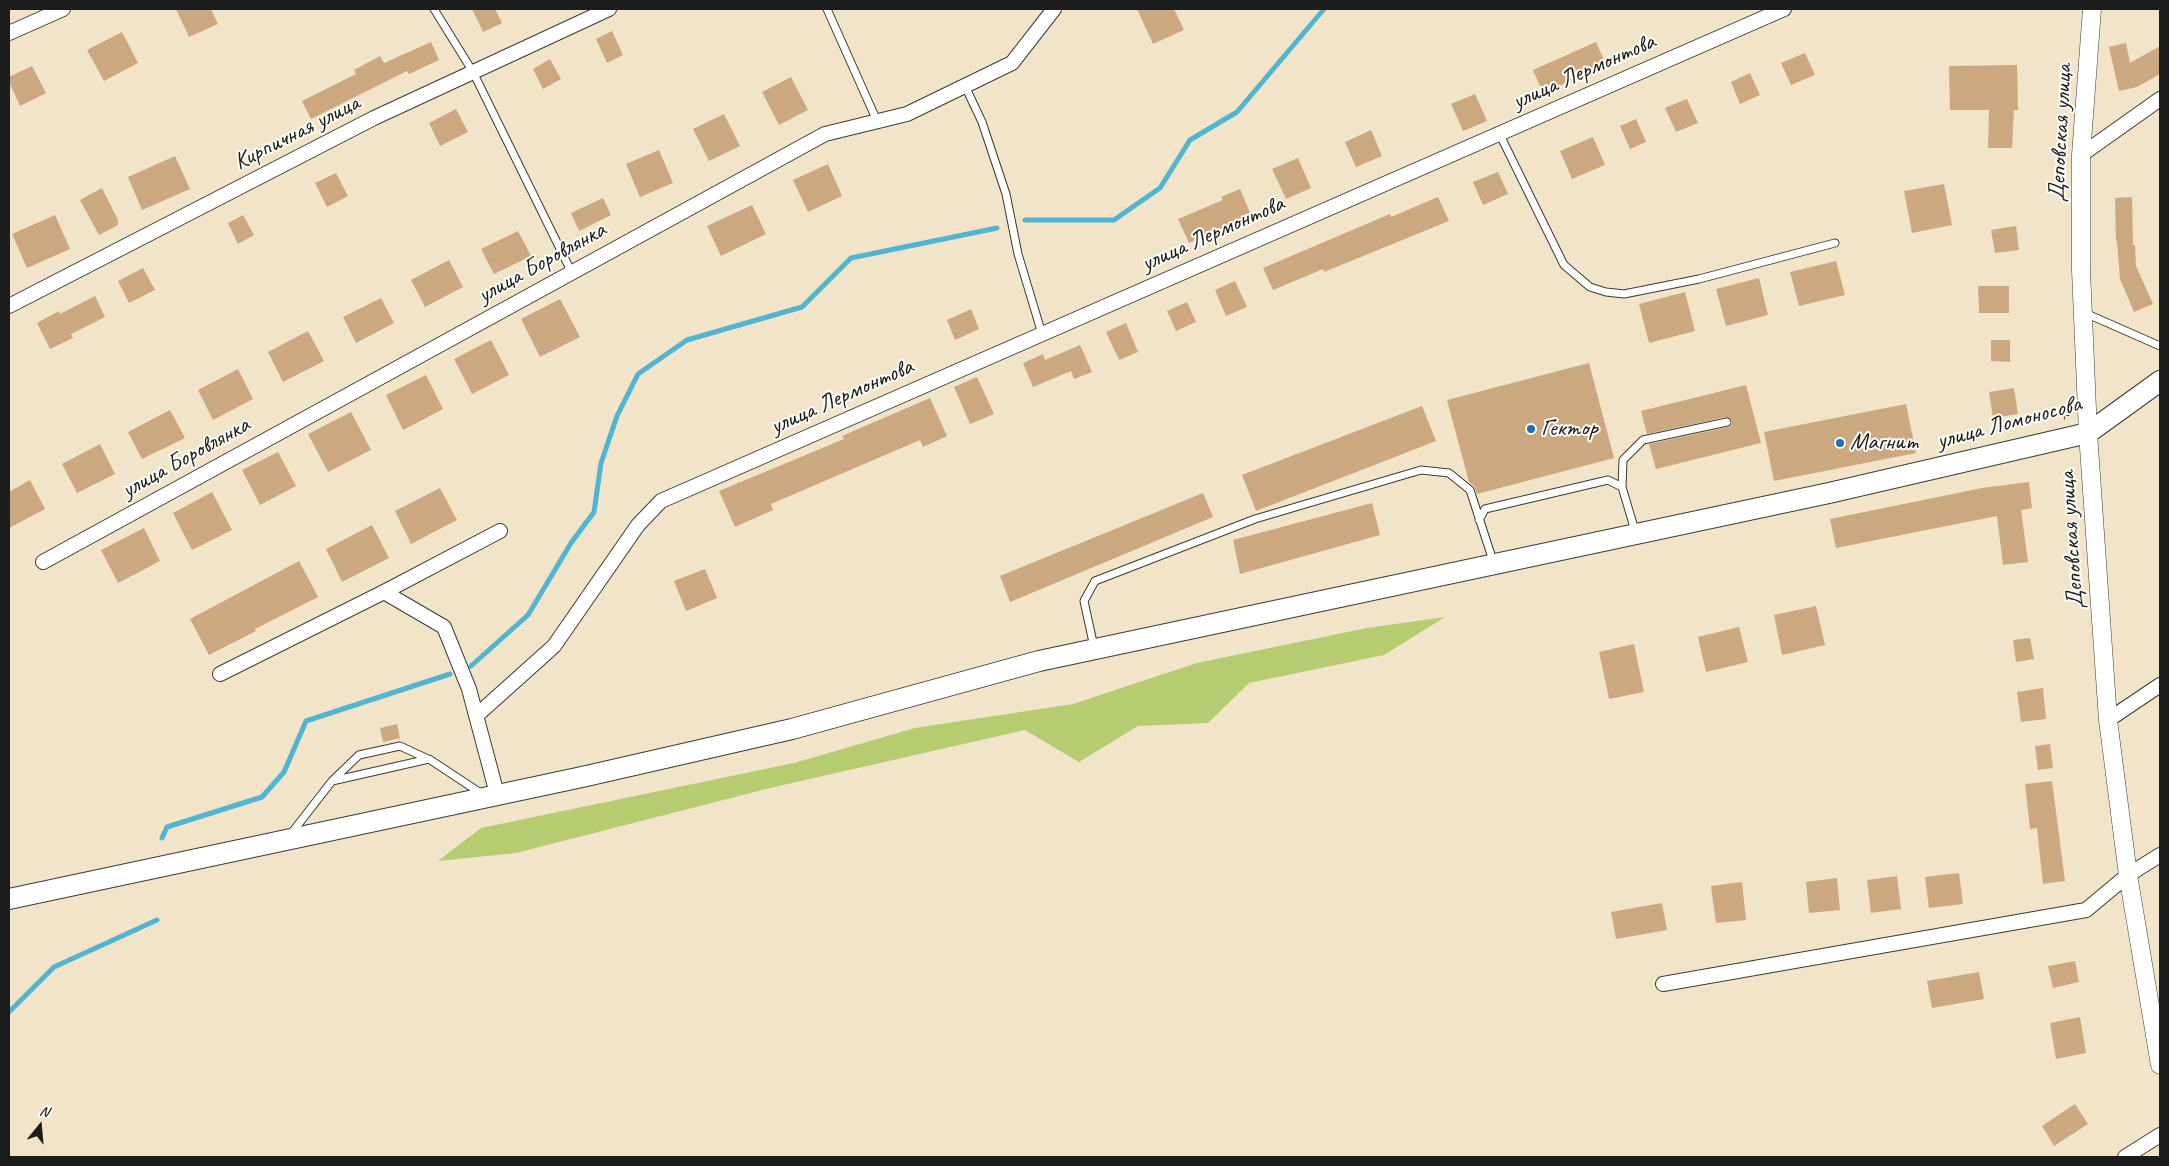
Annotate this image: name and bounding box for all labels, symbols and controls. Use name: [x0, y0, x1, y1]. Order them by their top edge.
street label: улица Лермонтова: [1508, 28, 1660, 116]
street label: Деповская улица: [2043, 63, 2079, 203]
street label: Кирпичная улица: [229, 89, 365, 177]
street label: улица Лермонтова: [1137, 190, 1289, 278]
street label: улица Боровлянка: [473, 216, 611, 310]
street label: улица Лермонтова: [766, 353, 918, 441]
street label: улица Ломоносова: [1934, 390, 2084, 456]
street label: улица Боровлянка: [117, 411, 255, 505]
place label: Гектор: [1541, 415, 1598, 443]
marker: Гектор: [1525, 423, 1537, 435]
place label: Магнит: [1850, 429, 1918, 457]
marker: Магнит: [1834, 437, 1846, 449]
street label: Деповская улица: [2053, 470, 2091, 610]
north arrow: [15, 1101, 65, 1151]
text: N: [38, 1102, 51, 1121]

